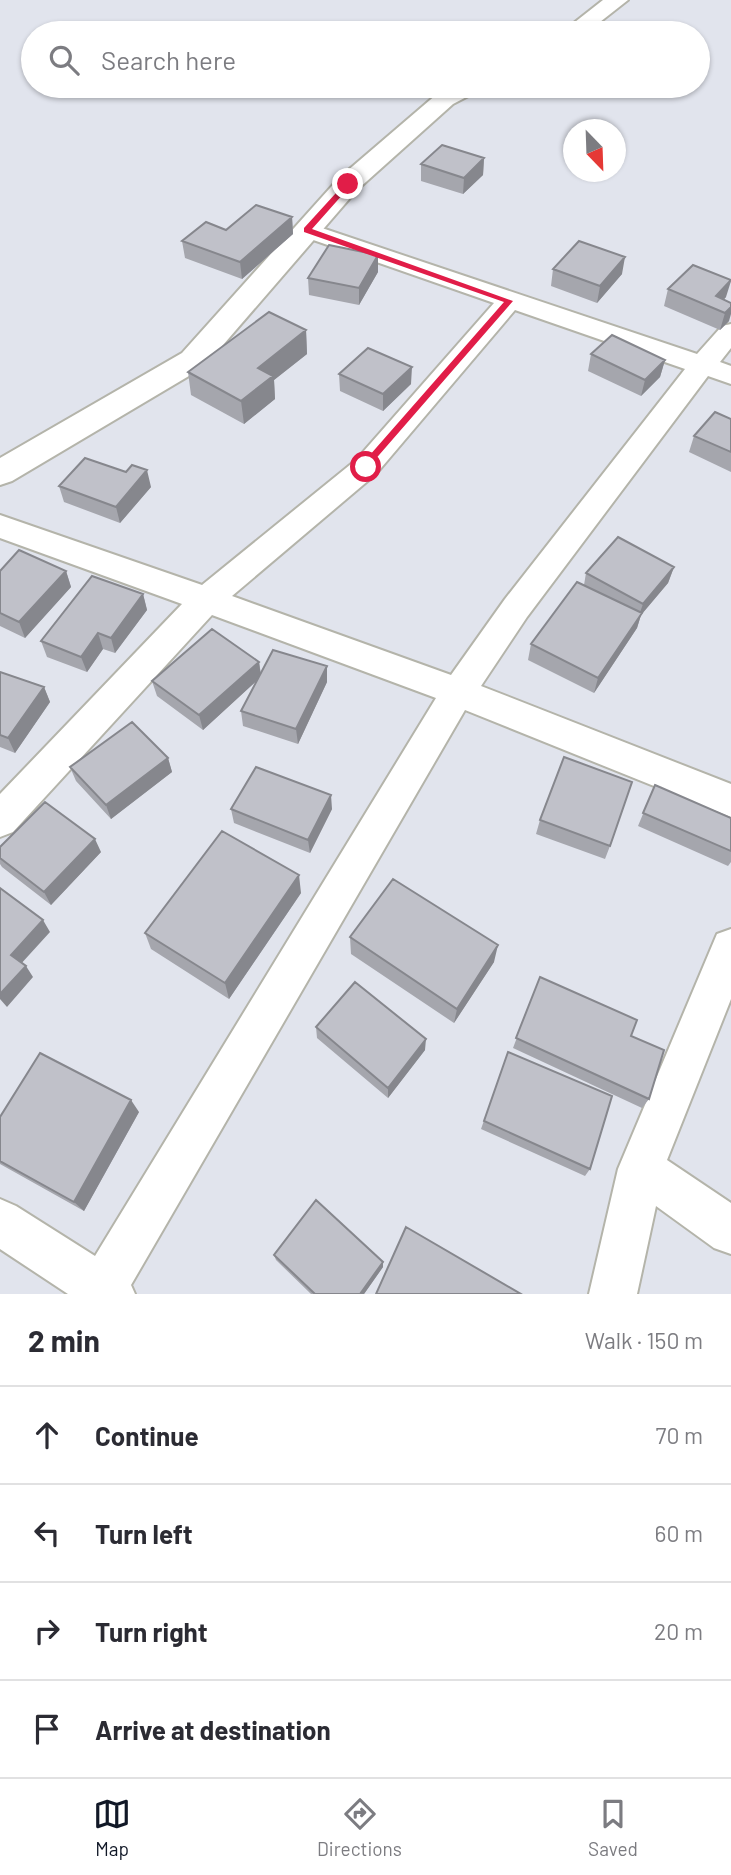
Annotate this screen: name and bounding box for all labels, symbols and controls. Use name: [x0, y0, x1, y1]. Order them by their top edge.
search box: [21, 21, 710, 98]
icon: search: [45, 41, 83, 79]
text: Search here: [101, 44, 236, 75]
north arrow: [563, 119, 626, 182]
route end: [332, 168, 363, 199]
route start: [350, 451, 381, 482]
text: 2 min: [28, 1322, 100, 1358]
text: Walk · 150 m: [585, 1326, 703, 1354]
icon: ahead: [28, 1416, 66, 1454]
text: Continue: [95, 1420, 199, 1451]
text: 70 m: [656, 1421, 703, 1449]
icon: left: [28, 1514, 66, 1552]
text: Turn left: [95, 1518, 193, 1549]
text: 60 m: [655, 1519, 703, 1547]
icon: right: [28, 1612, 66, 1650]
text: Turn right: [95, 1616, 208, 1647]
text: 20 m: [654, 1617, 703, 1645]
icon: arrive: [28, 1710, 66, 1748]
text: Arrive at destination: [95, 1714, 331, 1745]
tab: Map: [93, 1795, 131, 1860]
tab: Directions: [317, 1795, 402, 1860]
tab: Saved: [588, 1795, 638, 1860]

